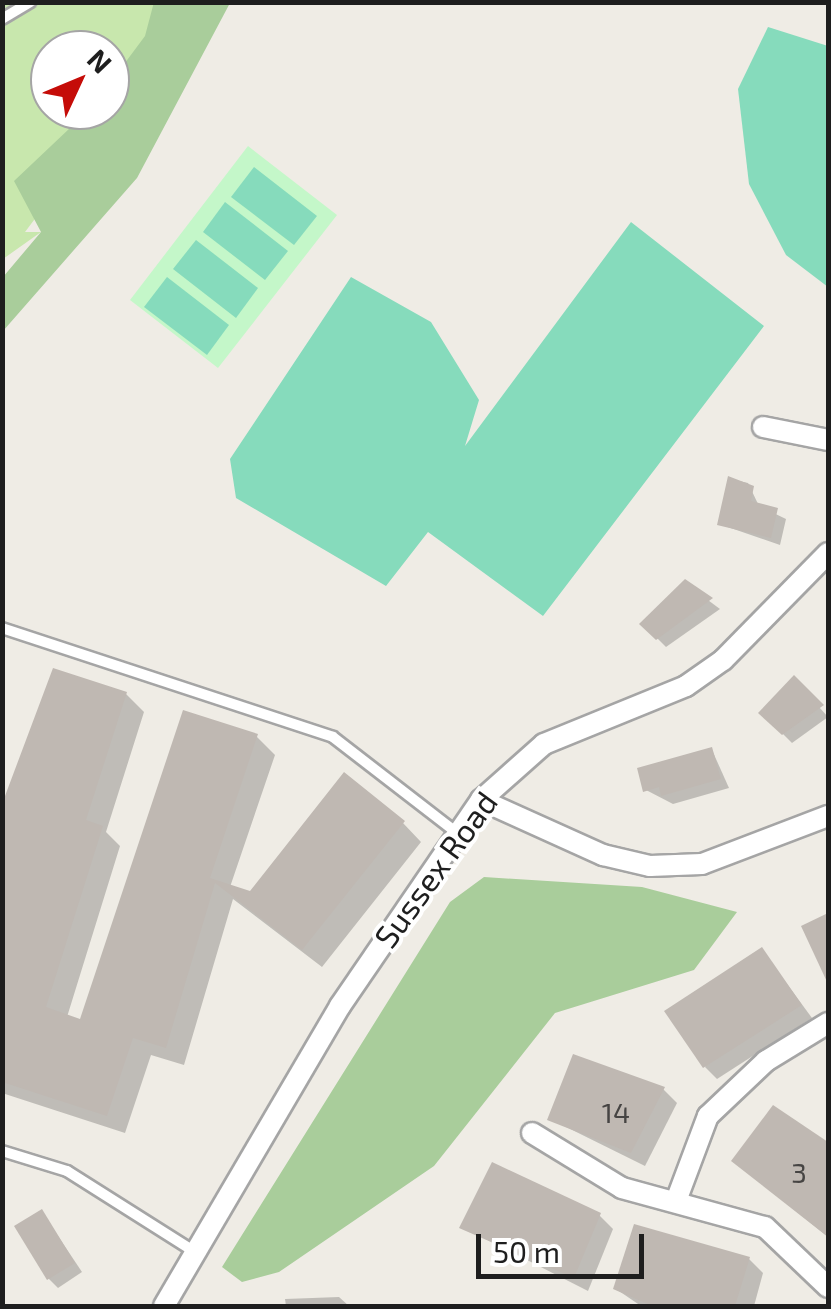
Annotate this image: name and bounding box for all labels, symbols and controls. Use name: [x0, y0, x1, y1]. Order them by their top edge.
north arrow: [30, 30, 130, 130]
text: N: [81, 41, 119, 80]
street label: Sussex Road: [366, 783, 504, 955]
house number: 14: [602, 1095, 630, 1129]
house number: 3: [791, 1155, 807, 1189]
scale bar: [481, 1214, 648, 1276]
text: 50 m: [493, 1233, 560, 1269]

